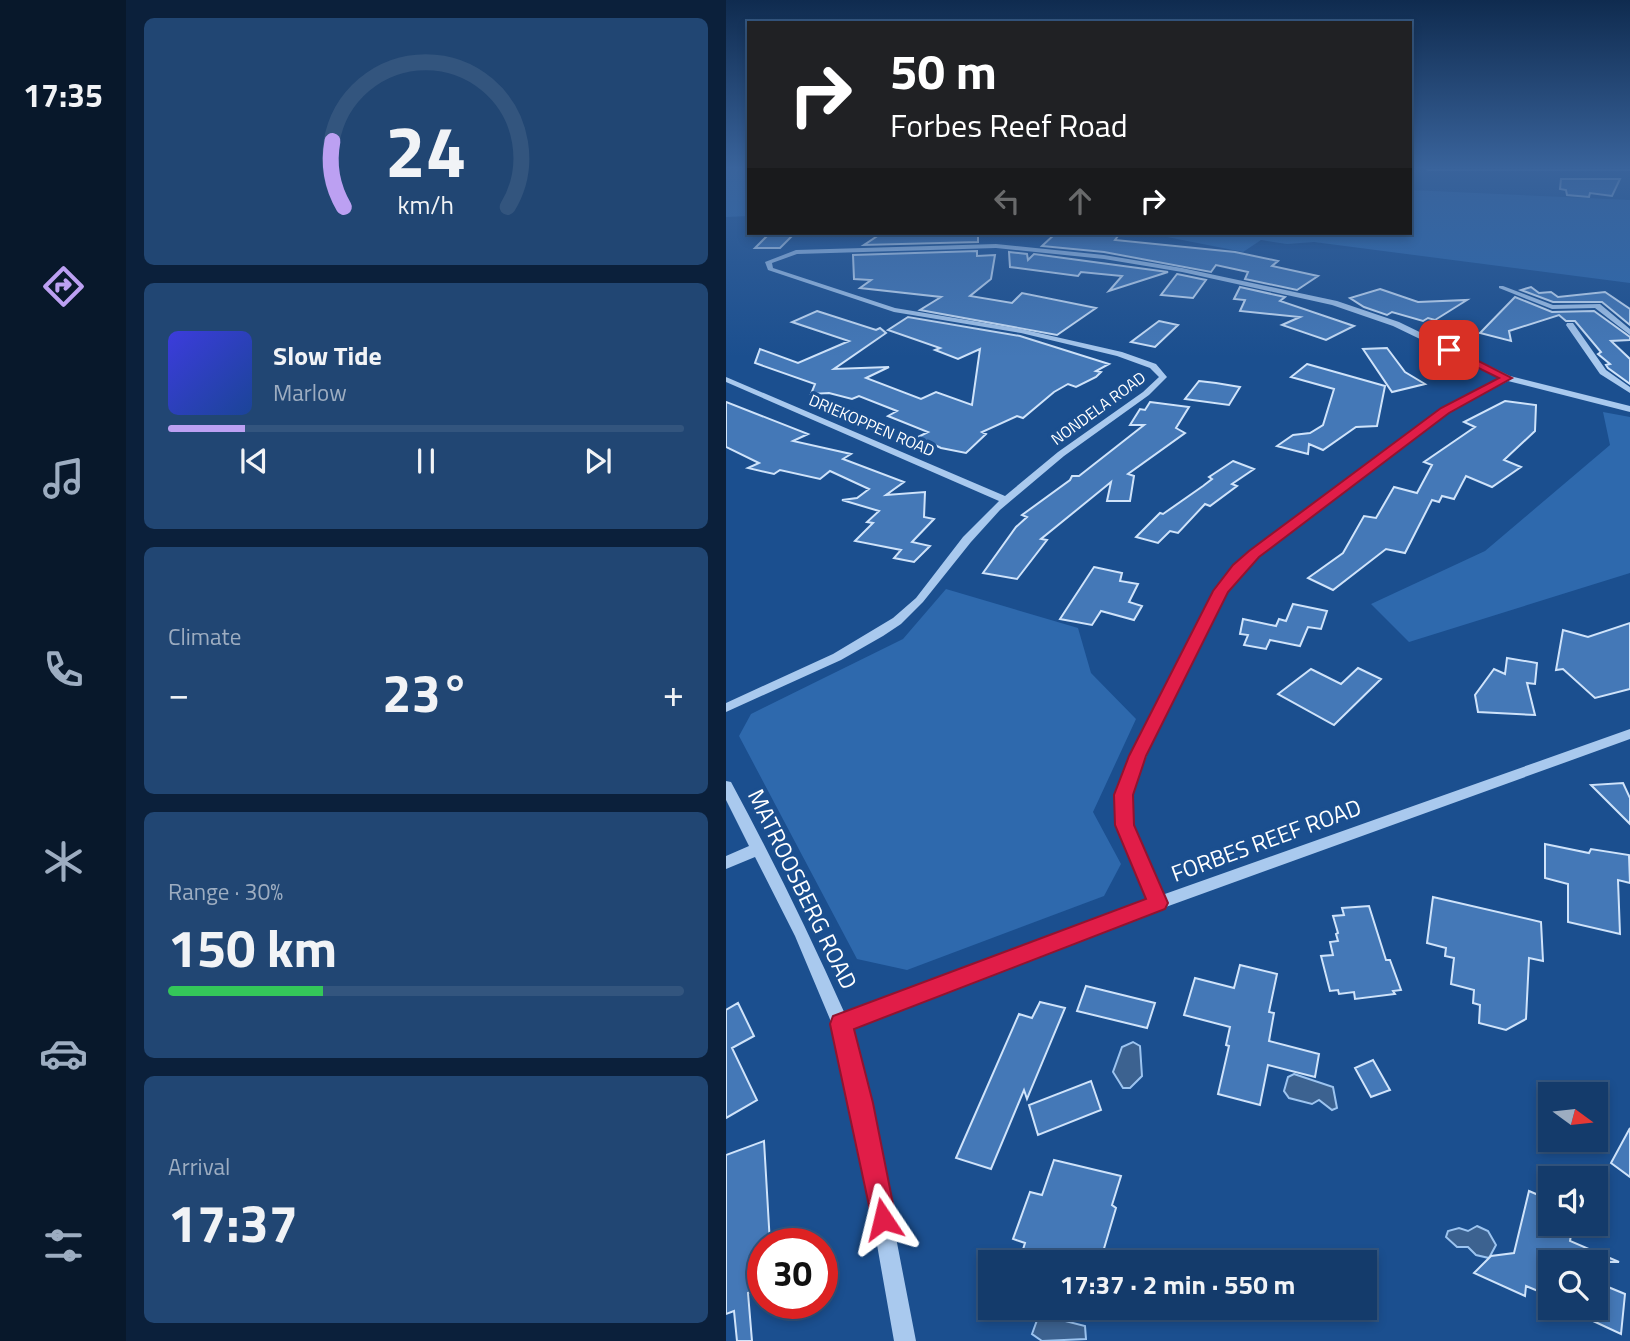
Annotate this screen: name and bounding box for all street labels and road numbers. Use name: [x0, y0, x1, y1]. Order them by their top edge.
street label: NONDELA ROAD: [1046, 365, 1150, 451]
street label: DRIEKOPPEN ROAD: [805, 388, 939, 462]
street label: MATROOSBERG ROAD: [739, 783, 867, 995]
street label: FORBES REEF ROAD: [1166, 789, 1366, 891]

